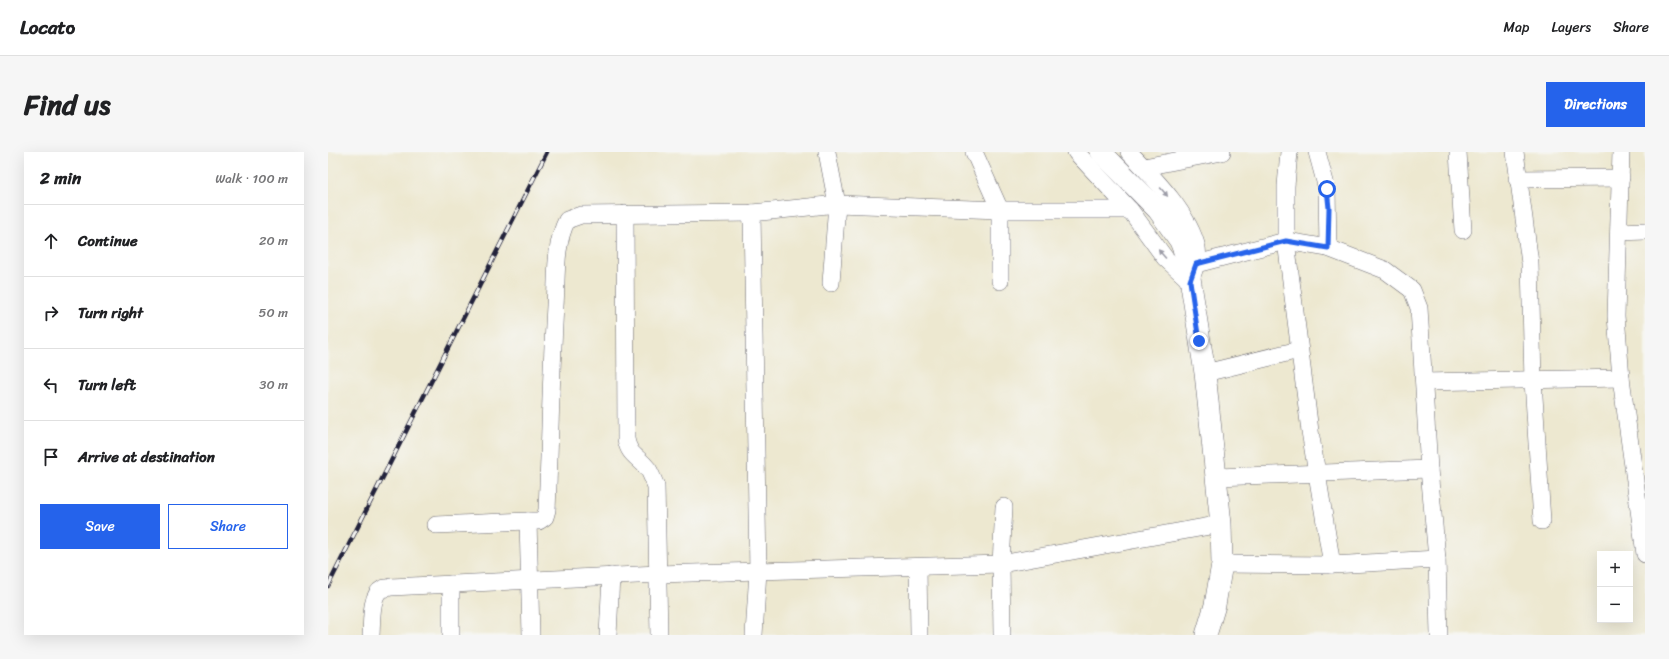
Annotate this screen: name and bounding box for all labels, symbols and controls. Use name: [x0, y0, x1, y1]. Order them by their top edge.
text: Locato: [20, 11, 75, 44]
text: Map: [1504, 15, 1529, 40]
text: Layers: [1551, 15, 1591, 40]
text: Share: [1613, 15, 1649, 40]
text: Find us: [24, 80, 111, 129]
button: Directions: [1546, 82, 1645, 127]
text: 2 min: [40, 163, 81, 193]
text: Walk · 100 m: [215, 167, 288, 190]
route start: [1318, 180, 1336, 198]
one-way arrow: [1160, 186, 1169, 197]
text: Continue: [78, 228, 138, 254]
text: 20 m: [259, 229, 288, 252]
icon: ahead: [40, 230, 62, 252]
one-way arrow: [1158, 249, 1167, 259]
text: Turn right: [78, 300, 143, 326]
text: 50 m: [258, 301, 288, 324]
icon: right: [40, 302, 62, 324]
route end: [1190, 332, 1208, 350]
text: Turn left: [78, 372, 136, 398]
text: 30 m: [259, 373, 288, 396]
icon: left: [40, 374, 62, 396]
text: Arrive at destination: [78, 444, 215, 470]
icon: arrive: [40, 446, 62, 468]
button: Save: [40, 504, 160, 549]
button: Share: [168, 504, 288, 549]
map controls: [1597, 551, 1633, 623]
button: +: [1597, 551, 1633, 587]
button: −: [1597, 587, 1633, 623]

